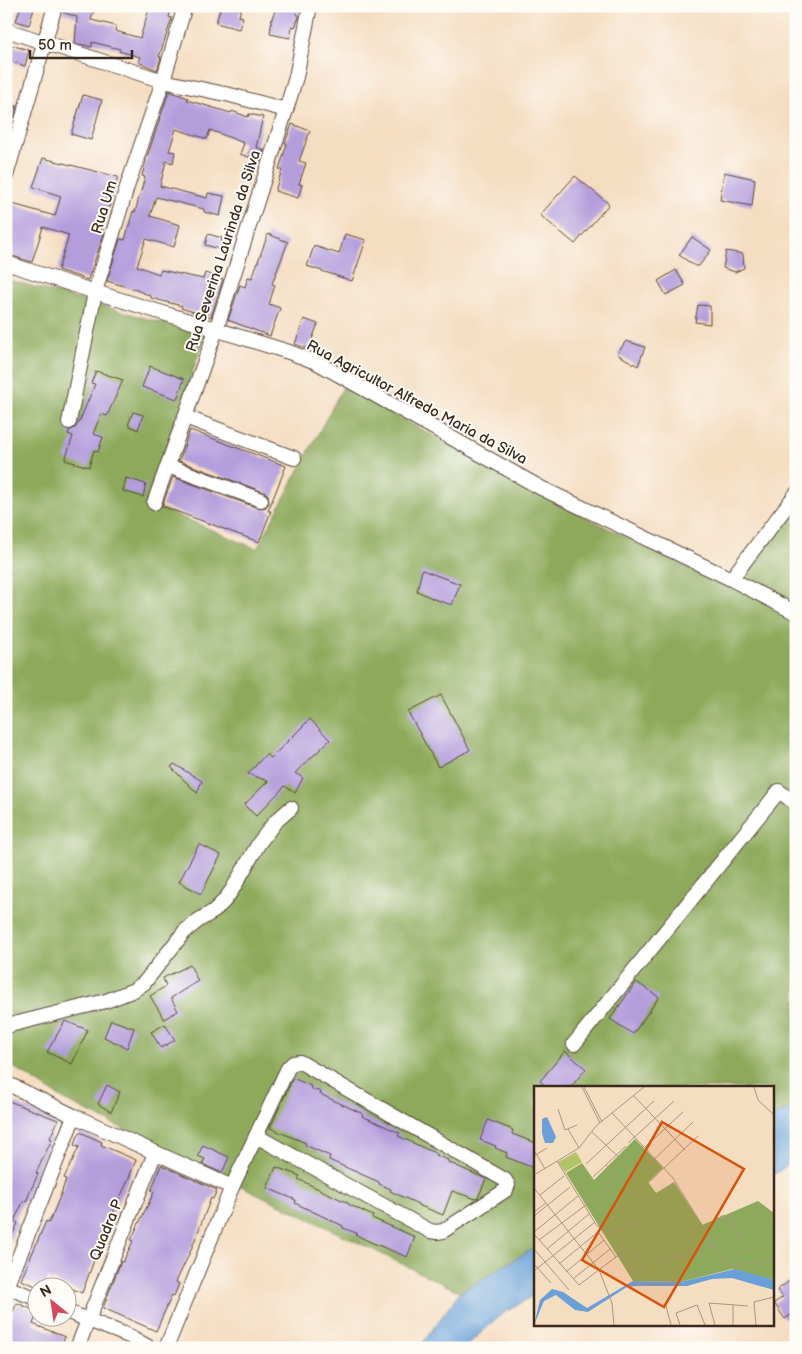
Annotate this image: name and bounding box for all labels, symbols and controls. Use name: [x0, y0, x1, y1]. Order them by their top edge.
scale bar: [30, 28, 132, 60]
text: 50 m: [38, 36, 72, 55]
street label: Rua Severina Laurinda da Silva: [182, 148, 265, 354]
street label: Rua Um: [87, 178, 122, 236]
street label: Rua Agricultor Alfredo Maria da Silva: [303, 336, 530, 469]
inset map: [534, 1086, 774, 1326]
street label: Quadra P: [86, 1196, 128, 1264]
north arrow: [28, 1276, 78, 1326]
text: N: [37, 1281, 55, 1301]

